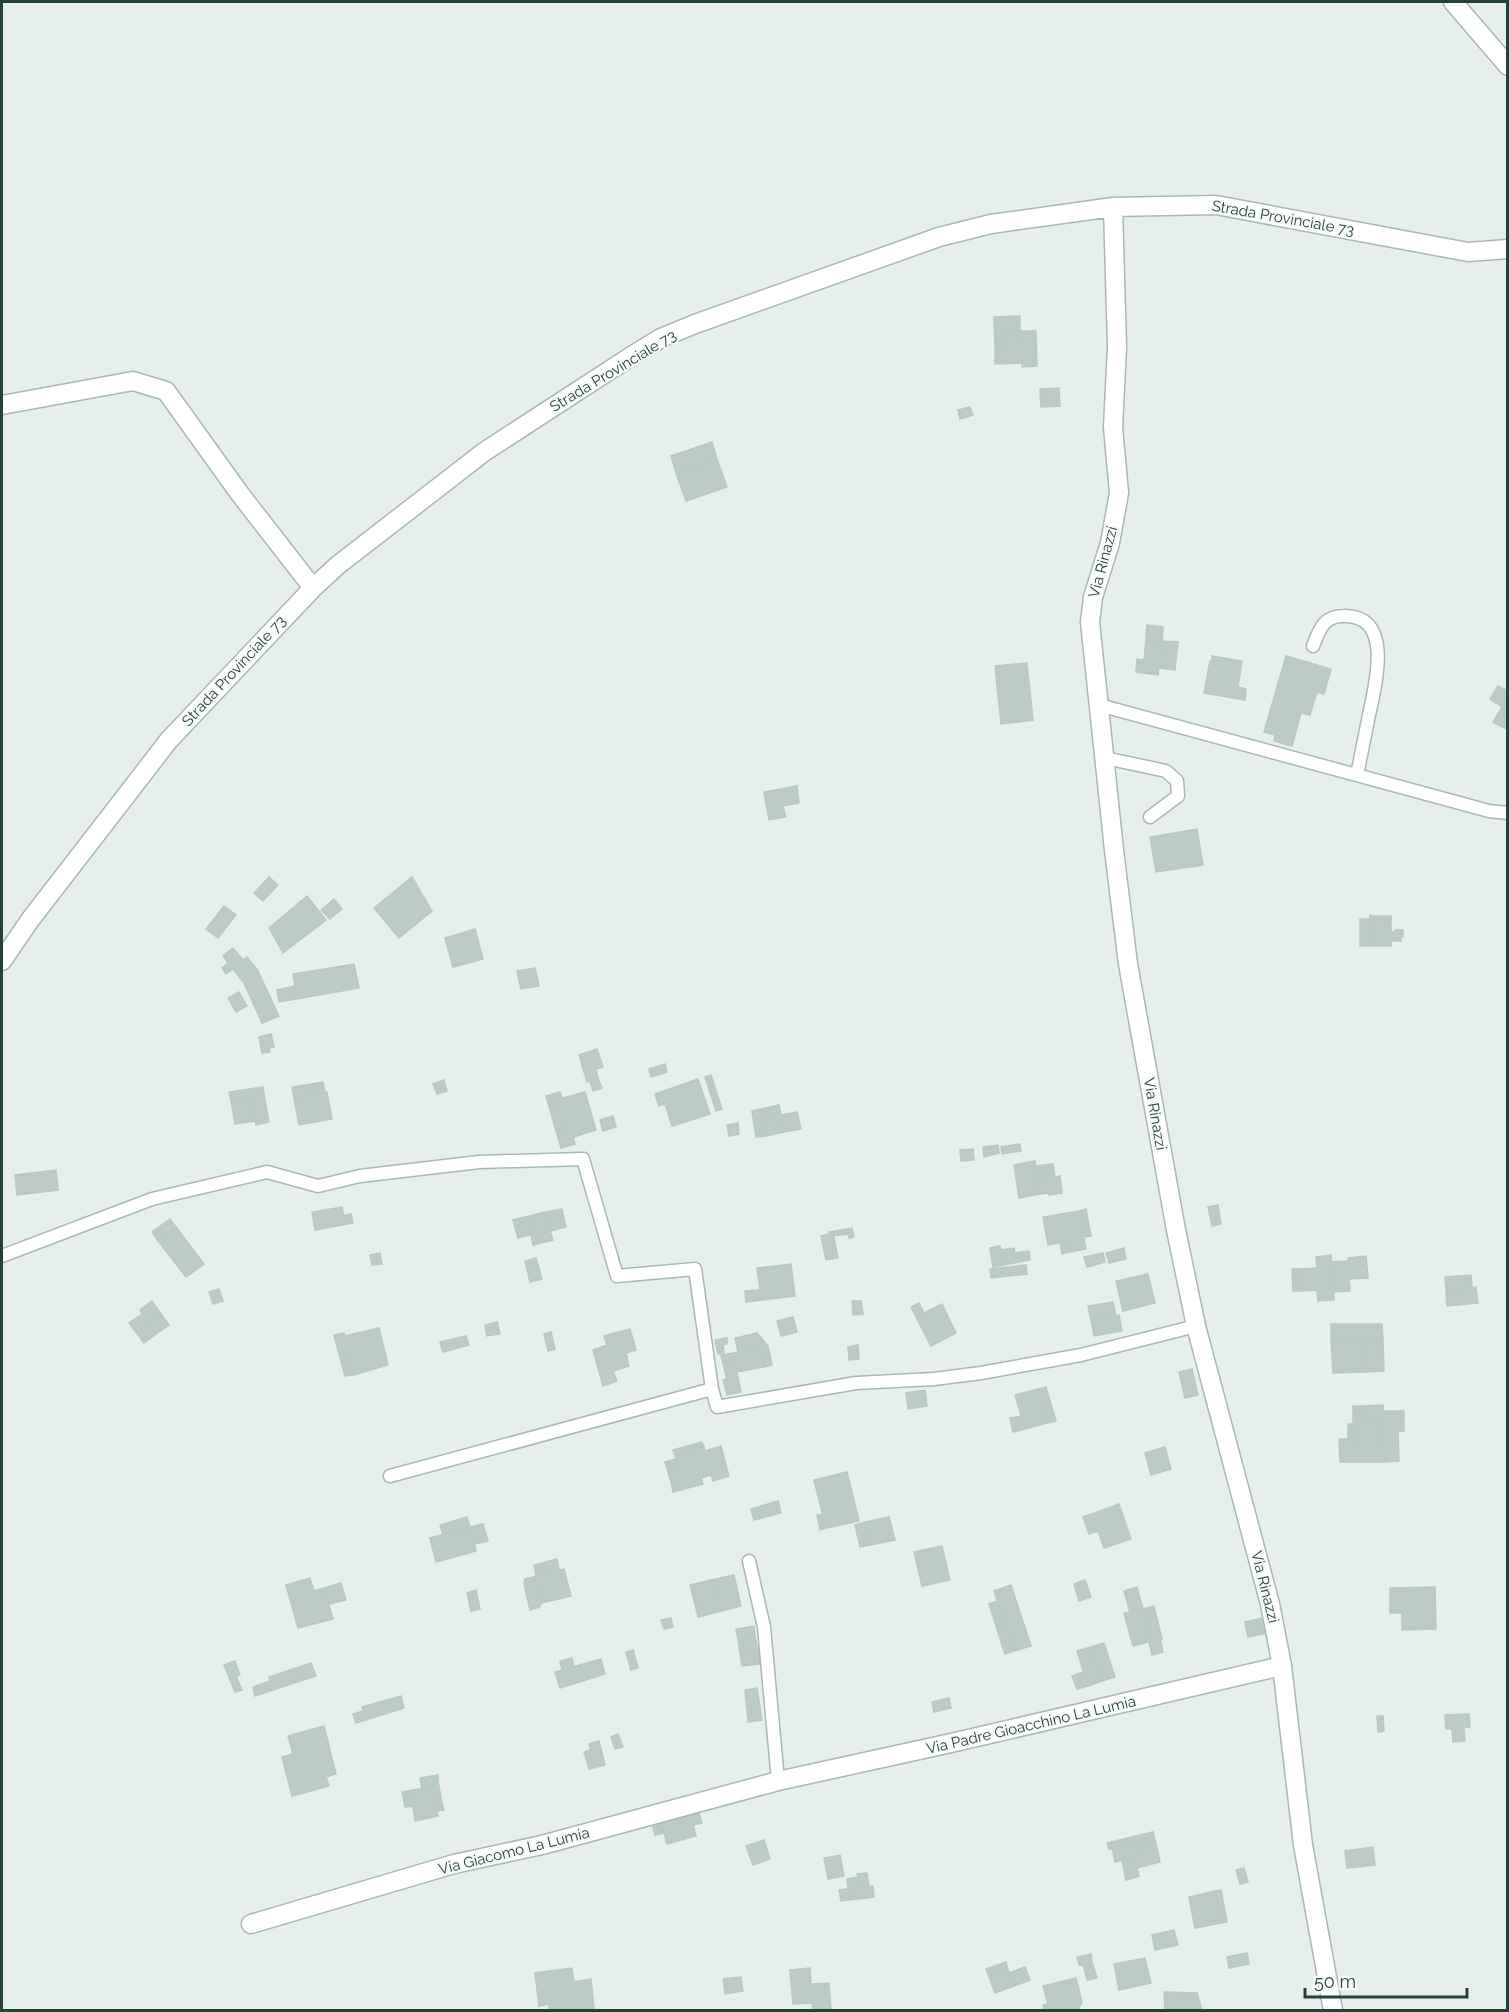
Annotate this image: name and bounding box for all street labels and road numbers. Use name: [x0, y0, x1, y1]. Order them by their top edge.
street label: Strada Provinciale 73: [1210, 197, 1356, 239]
street label: Strada Provinciale 73: [547, 326, 679, 416]
street label: Via Rinazzi: [1085, 524, 1121, 600]
street label: Strada Provinciale 73: [178, 612, 290, 730]
street label: Via Rinazzi: [1140, 1076, 1170, 1152]
street label: Via Rinazzi: [1247, 1549, 1283, 1625]
street label: Via Padre Gioacchino La Lumia: [924, 1692, 1138, 1758]
street label: Via Giacomo La Lumia: [437, 1824, 591, 1878]

